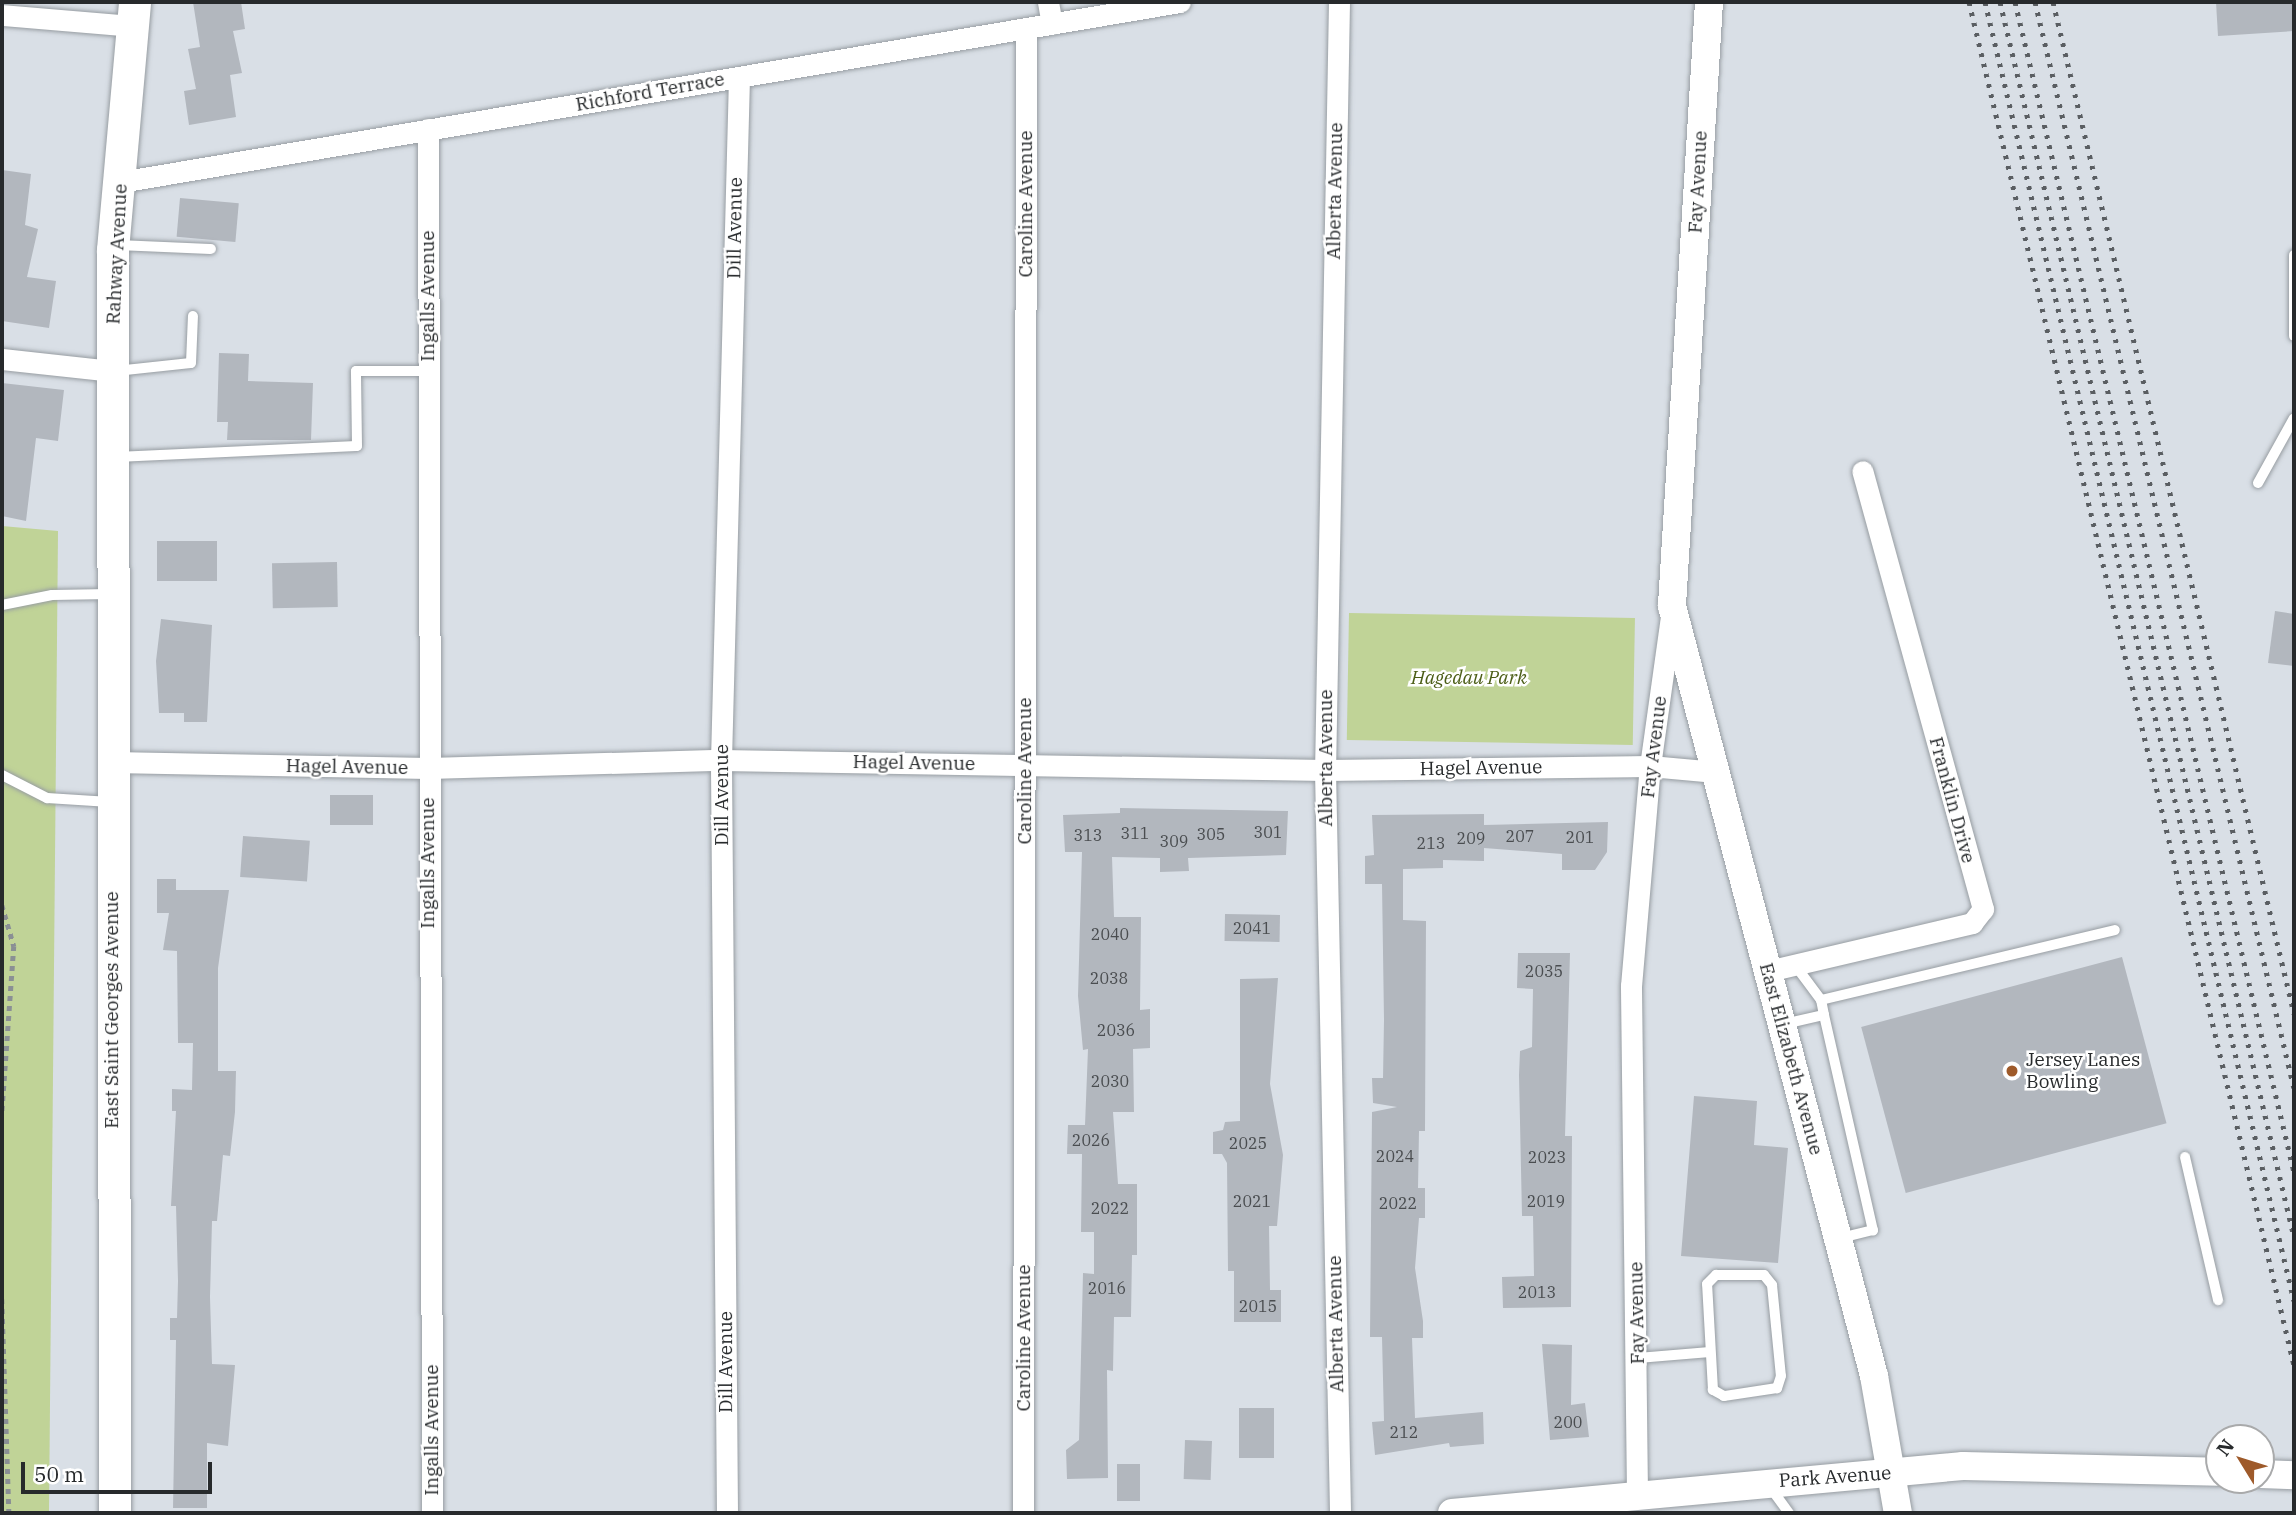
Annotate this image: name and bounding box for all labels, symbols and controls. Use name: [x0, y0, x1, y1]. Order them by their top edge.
street label: Richford Terrace: [574, 68, 726, 116]
street label: Alberta Avenue: [1322, 122, 1348, 260]
street label: Fay Avenue: [1684, 130, 1712, 234]
street label: Caroline Avenue: [1015, 131, 1037, 277]
street label: Dill Avenue: [723, 177, 747, 279]
street label: Rahway Avenue: [102, 183, 132, 325]
street label: Ingalls Avenue: [417, 230, 439, 362]
park label: Hagedau Park: [1411, 667, 1527, 689]
street label: Alberta Avenue: [1315, 689, 1337, 827]
street label: Fay Avenue: [1636, 695, 1672, 799]
street label: Caroline Avenue: [1014, 698, 1036, 844]
street label: Franklin Drive: [1924, 734, 1980, 866]
street label: Dill Avenue: [711, 744, 733, 846]
street label: Hagel Avenue: [853, 751, 975, 775]
street label: Hagel Avenue: [286, 755, 408, 779]
street label: Hagel Avenue: [1420, 756, 1542, 780]
street label: Ingalls Avenue: [417, 797, 439, 929]
house number: 301: [1254, 822, 1282, 842]
house number: 311: [1121, 823, 1149, 843]
house number: 305: [1197, 824, 1225, 844]
house number: 313: [1074, 825, 1102, 845]
house number: 207: [1506, 826, 1534, 846]
house number: 201: [1566, 827, 1594, 847]
house number: 209: [1457, 828, 1485, 848]
house number: 309: [1160, 831, 1188, 851]
house number: 213: [1417, 833, 1445, 853]
street label: East Saint Georges Avenue: [101, 891, 123, 1129]
house number: 2041: [1233, 918, 1271, 938]
house number: 2040: [1091, 924, 1129, 944]
street label: East Elizabeth Avenue: [1754, 960, 1828, 1158]
house number: 2035: [1525, 961, 1563, 981]
house number: 2038: [1090, 968, 1128, 988]
house number: 2036: [1097, 1020, 1135, 1040]
place label: Jersey Lanes Bowling: [2026, 1049, 2140, 1093]
marker: Jersey Lanes Bowling: [2004, 1063, 2020, 1079]
house number: 2030: [1091, 1071, 1129, 1091]
house number: 2026: [1072, 1130, 1110, 1150]
house number: 2025: [1229, 1133, 1267, 1153]
house number: 2024: [1376, 1146, 1414, 1166]
house number: 2023: [1528, 1147, 1566, 1167]
house number: 2021: [1233, 1191, 1271, 1211]
house number: 2019: [1527, 1191, 1565, 1211]
house number: 2022: [1379, 1193, 1417, 1213]
house number: 2022: [1091, 1198, 1129, 1218]
street label: Alberta Avenue: [1323, 1255, 1349, 1393]
street label: Fay Avenue: [1625, 1261, 1649, 1365]
street label: Caroline Avenue: [1013, 1265, 1035, 1411]
house number: 2016: [1088, 1278, 1126, 1298]
house number: 2013: [1518, 1282, 1556, 1302]
house number: 2015: [1239, 1296, 1277, 1316]
street label: Dill Avenue: [715, 1311, 737, 1413]
street label: Ingalls Avenue: [421, 1364, 443, 1496]
house number: 200: [1554, 1412, 1582, 1432]
house number: 212: [1390, 1422, 1418, 1442]
north arrow: [2205, 1424, 2275, 1494]
text: N: [2211, 1434, 2239, 1461]
scale bar: [24, 1448, 215, 1492]
text: 50 m: [34, 1460, 84, 1488]
street label: Park Avenue: [1778, 1462, 1892, 1492]

